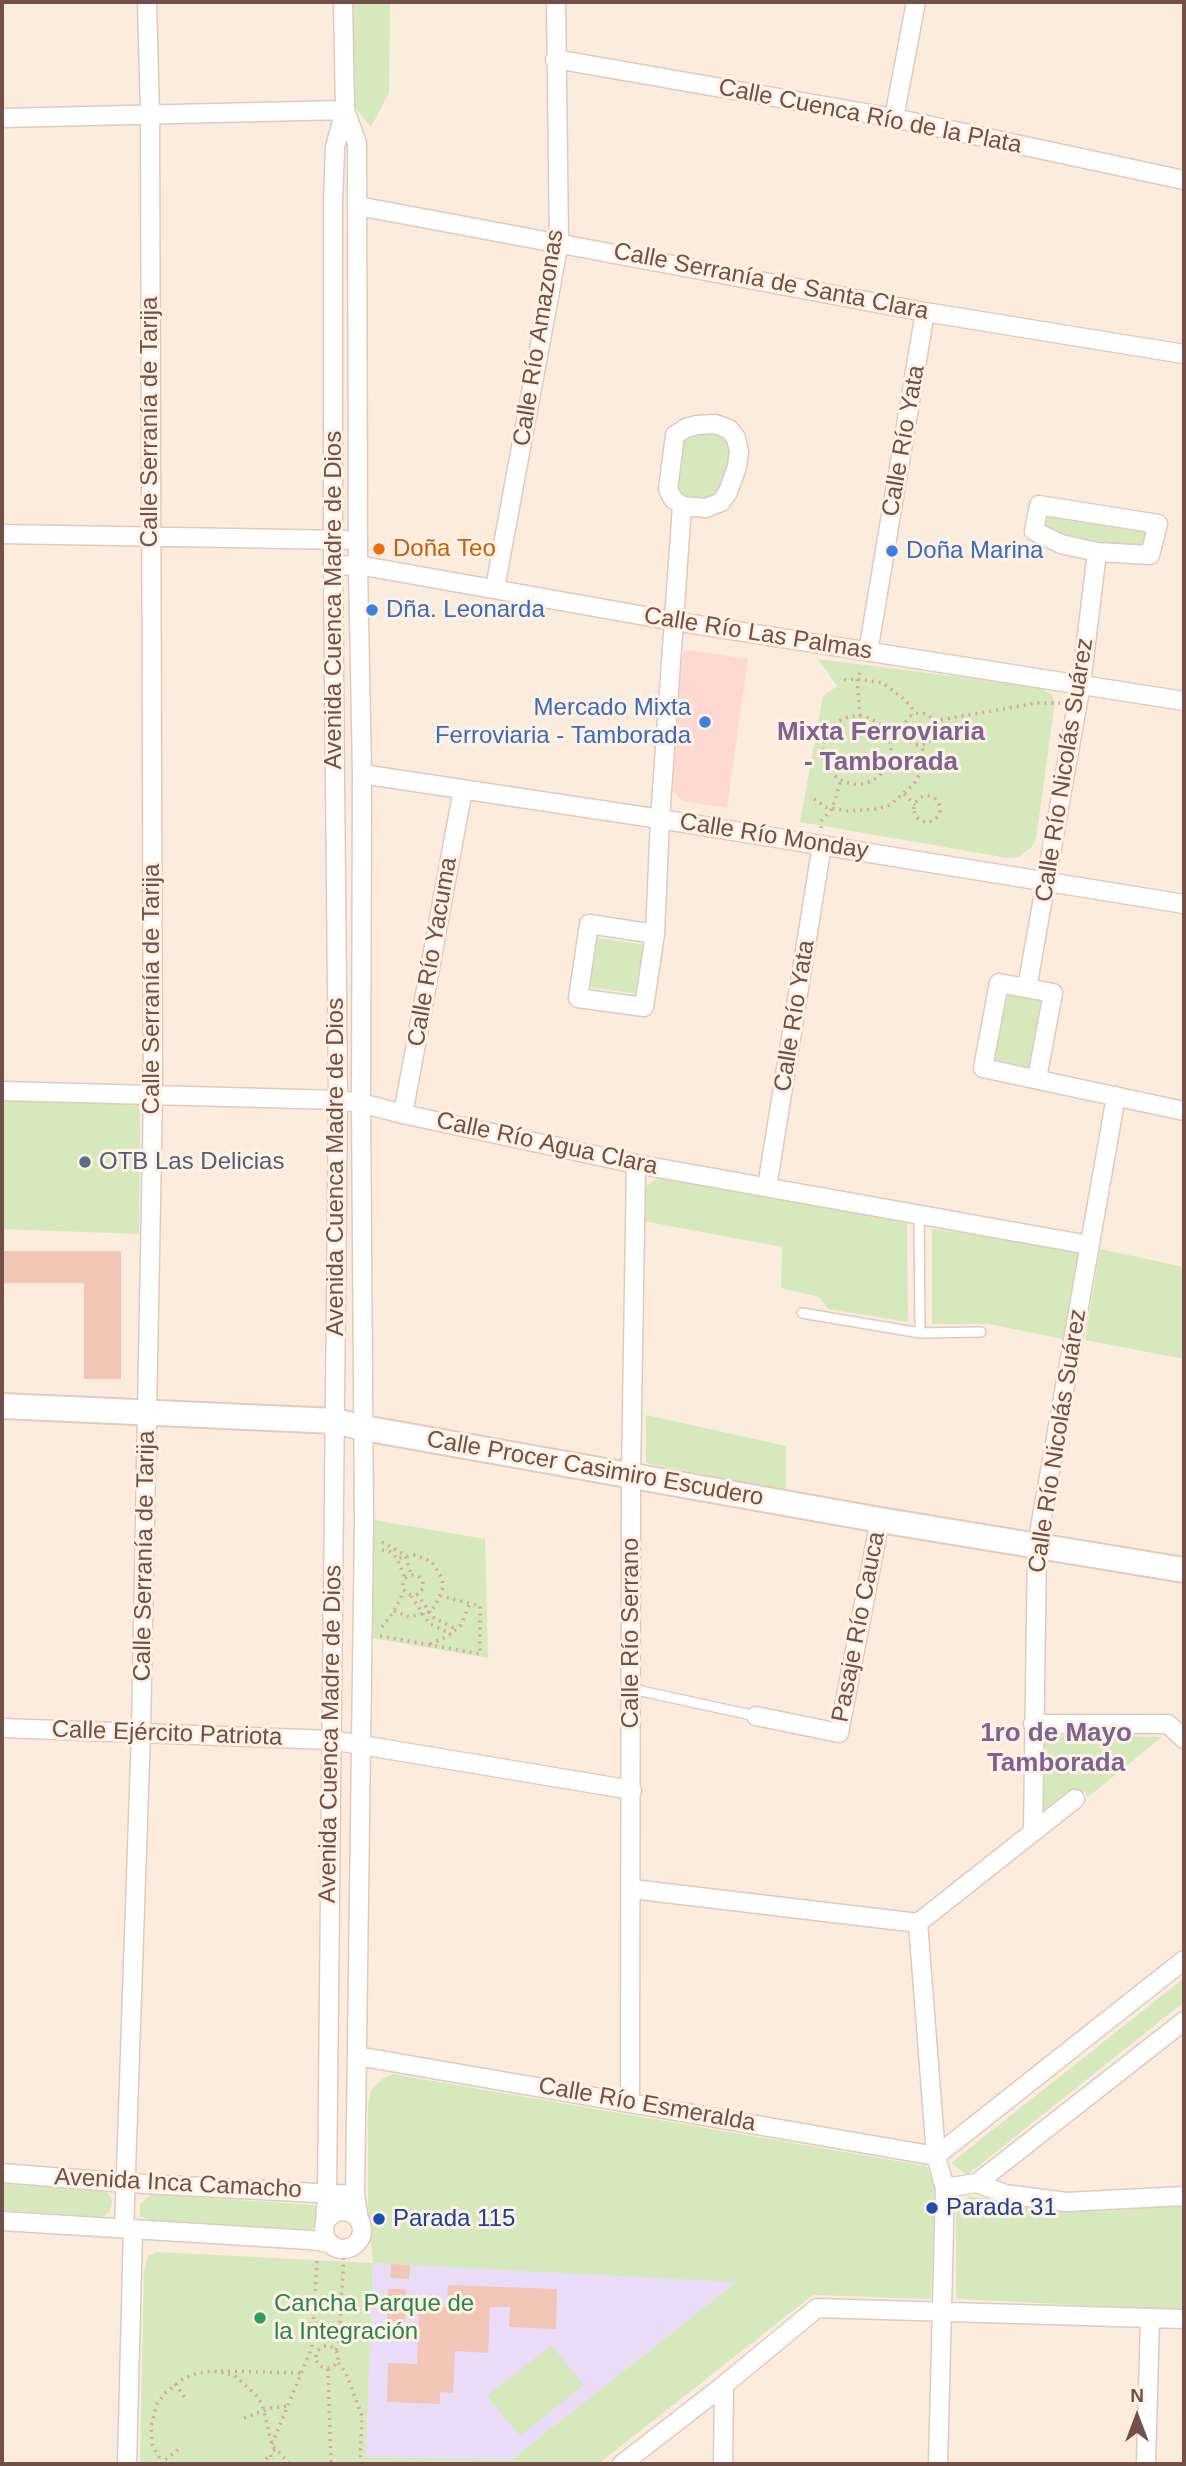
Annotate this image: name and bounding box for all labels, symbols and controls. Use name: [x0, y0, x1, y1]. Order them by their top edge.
street label: Calle Cuenca Río de la Plata: [716, 73, 1024, 161]
street label: Calle Río Amazonas: [508, 228, 570, 448]
street label: Calle Serranía de Santa Clara: [611, 237, 931, 327]
street label: Calle Serranía de Tarija: [136, 297, 164, 547]
street label: Calle Río Yata: [877, 363, 931, 519]
street label: Avenida Cuenca Madre de Dios: [320, 431, 348, 769]
place label: Doña Teo: [393, 535, 496, 563]
place label: Doña Marina: [906, 537, 1043, 565]
marker: Doña Teo: [371, 541, 387, 557]
marker: Doña Marina: [884, 543, 900, 559]
place label: Dña. Leonarda: [386, 596, 545, 624]
marker: Dña. Leonarda: [364, 602, 380, 618]
street label: Calle Río Las Palmas: [642, 602, 874, 666]
street label: Calle Río Nicolás Suárez: [1030, 636, 1100, 904]
place label: Mercado Mixta Ferroviaria - Tamborada: [435, 694, 691, 750]
marker: Mercado Mixta Ferroviaria - Tamborada: [697, 714, 713, 730]
district label: Mixta Ferroviaria - Tamborada: [777, 717, 985, 778]
street label: Calle Río Monday: [678, 808, 870, 866]
street label: Calle Río Yacuma: [402, 855, 464, 1049]
street label: Calle Serranía de Tarija: [138, 864, 166, 1114]
street label: Calle Río Yata: [769, 938, 821, 1094]
street label: Avenida Cuenca Madre de Dios: [322, 998, 350, 1336]
street label: Calle Río Agua Clara: [434, 1106, 660, 1182]
place label: OTB Las Delicias: [99, 1148, 284, 1176]
marker: OTB Las Delicias: [77, 1154, 93, 1170]
street label: Calle Río Nicolás Suárez: [1023, 1307, 1093, 1575]
street label: Calle Procer Casimiro Escudero: [424, 1425, 766, 1513]
street label: Calle Serranía de Tarija: [128, 1430, 162, 1682]
street label: Pasaje Río Cauca: [826, 1529, 892, 1725]
street label: Calle Río Serrano: [617, 1538, 645, 1728]
street label: Avenida Cuenca Madre de Dios: [314, 1565, 348, 1903]
street label: Calle Ejército Patriota: [51, 1716, 283, 1752]
district label: 1ro de Mayo Tamborada: [980, 1718, 1132, 1780]
street label: Calle Río Esmeralda: [536, 2072, 758, 2138]
street label: Avenida Inca Camacho: [54, 2163, 302, 2205]
place label: Parada 31: [946, 2194, 1057, 2222]
marker: Parada 31: [924, 2200, 940, 2216]
place label: Parada 115: [393, 2205, 515, 2233]
marker: Parada 115: [371, 2211, 387, 2227]
place label: Cancha Parque de la Integración: [274, 2290, 474, 2346]
marker: Cancha Parque de la Integración: [252, 2310, 268, 2326]
north arrow: [1102, 2382, 1172, 2452]
text: N: [1130, 2385, 1144, 2406]

